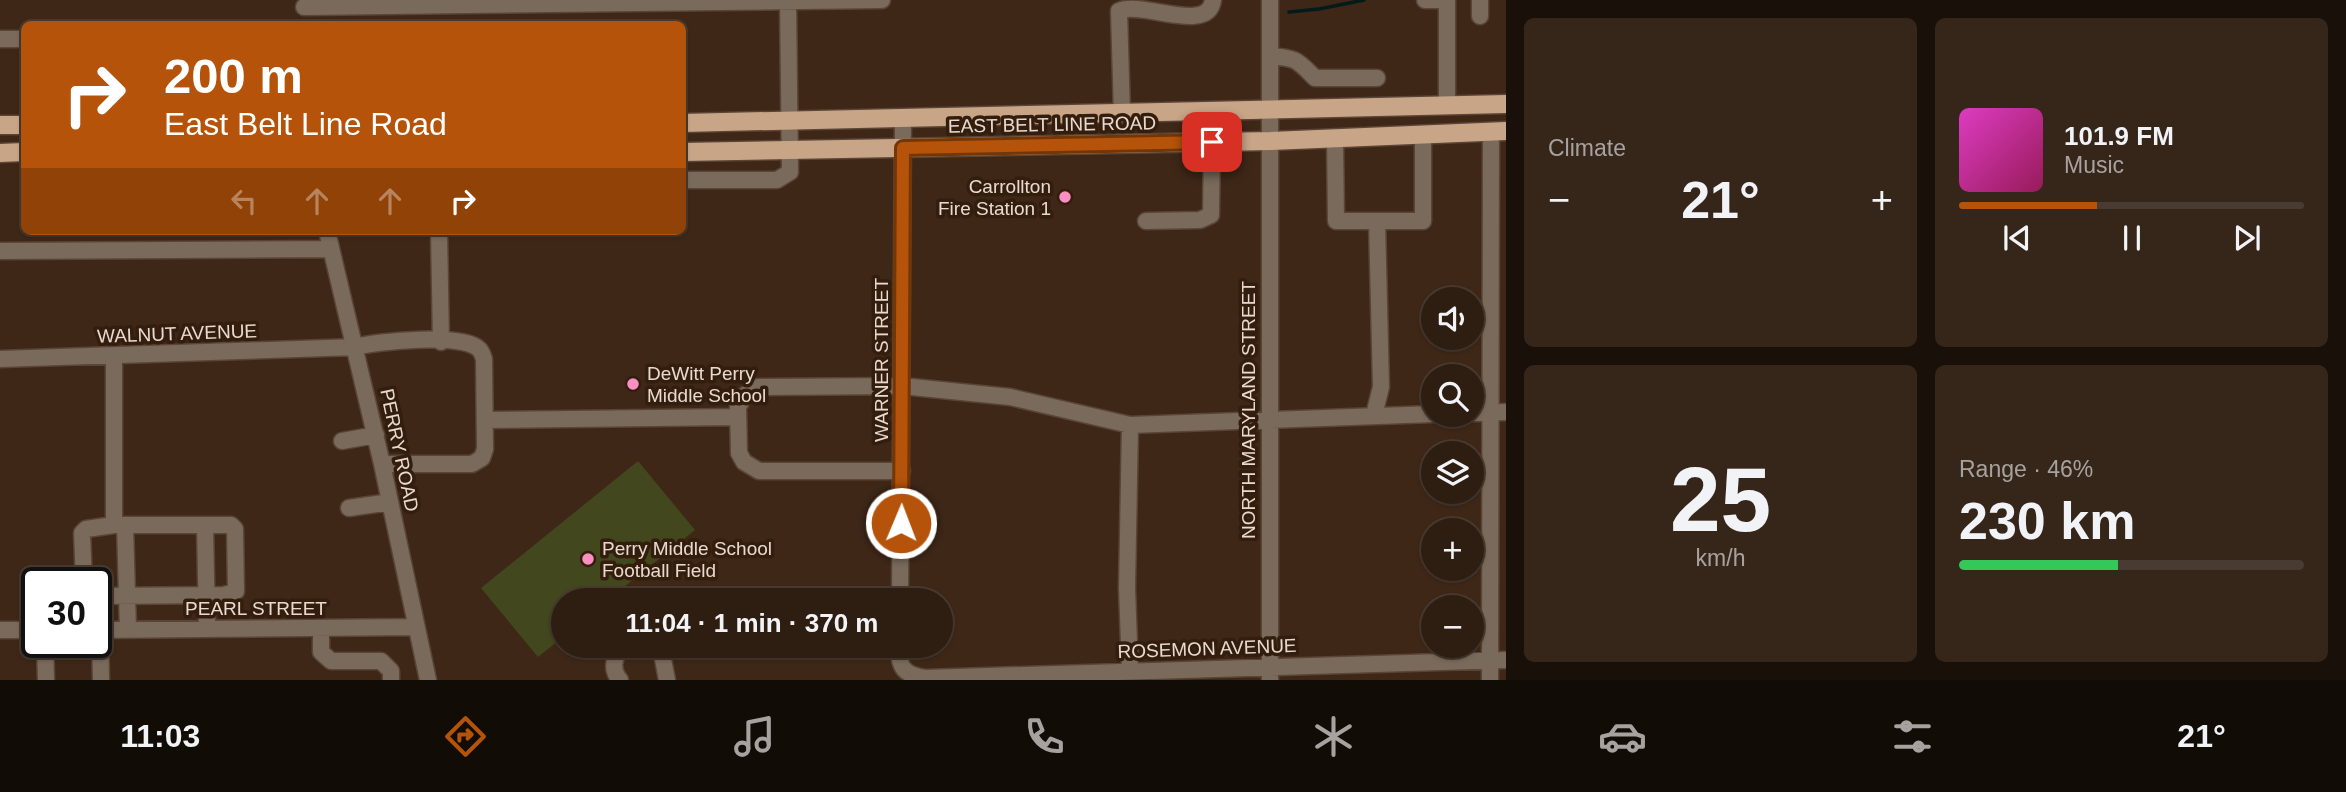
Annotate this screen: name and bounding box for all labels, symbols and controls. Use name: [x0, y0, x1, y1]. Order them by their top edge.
icon: right: [49, 49, 140, 140]
text: 200 m: [164, 49, 303, 103]
text: East Belt Line Road: [164, 106, 447, 142]
street label: EAST BELT LINE ROAD: [948, 112, 1156, 137]
pin: [1182, 112, 1242, 172]
text: 101.9 FM: [2064, 121, 2174, 151]
icon: arrive: [1193, 123, 1231, 161]
text: Climate: [1548, 135, 1626, 161]
text: Music: [2064, 152, 2124, 178]
text: 21°: [1681, 171, 1760, 229]
place label: Carrollton Fire Station 1: [938, 176, 1051, 219]
text: −: [1548, 179, 1570, 221]
text: +: [1871, 179, 1893, 221]
icon: left: [225, 182, 263, 220]
icon: ahead: [298, 182, 336, 220]
icon: ahead: [371, 182, 409, 220]
icon: right: [444, 182, 482, 220]
marker: Carrollton Fire Station 1: [1057, 189, 1073, 205]
icon: previous: [1998, 219, 2036, 257]
icon: pause: [2113, 219, 2151, 257]
icon: next: [2228, 219, 2266, 257]
street label: WARNER STREET: [871, 278, 892, 442]
street label: NORTH MARYLAND STREET: [1238, 281, 1259, 539]
map controls: [1421, 287, 1484, 658]
button: sound: [1421, 287, 1484, 350]
street label: WALNUT AVENUE: [97, 320, 257, 347]
place label: DeWitt Perry Middle School: [647, 363, 766, 406]
button: search: [1421, 364, 1484, 427]
marker: DeWitt Perry Middle School: [625, 376, 641, 392]
street label: PERRY ROAD: [376, 387, 423, 513]
button: layers: [1421, 441, 1484, 504]
text: 25: [1670, 449, 1771, 550]
text: Range · 46%: [1959, 456, 2093, 482]
position arrow: [864, 486, 938, 560]
text: 230 km: [1959, 492, 2135, 550]
button: +: [1421, 518, 1484, 581]
place label: Perry Middle School Football Field: [602, 538, 772, 581]
text: km/h: [1696, 545, 1745, 571]
marker: Perry Middle School Football Field: [580, 551, 596, 567]
speed limit sign: 30: [21, 567, 112, 658]
button: −: [1421, 595, 1484, 658]
street label: PEARL STREET: [185, 598, 327, 619]
text: 11:04 · 1 min · 370 m: [626, 608, 878, 638]
street label: ROSEMON AVENUE: [1117, 635, 1297, 662]
icon: directions: [441, 712, 490, 761]
icon: music: [730, 712, 779, 761]
icon: phone: [1020, 712, 1069, 761]
icon: climate: [1309, 712, 1358, 761]
icon: car: [1598, 712, 1647, 761]
icon: filters: [1888, 712, 1937, 761]
text: 11:03: [120, 718, 200, 754]
text: 21°: [2177, 718, 2226, 754]

